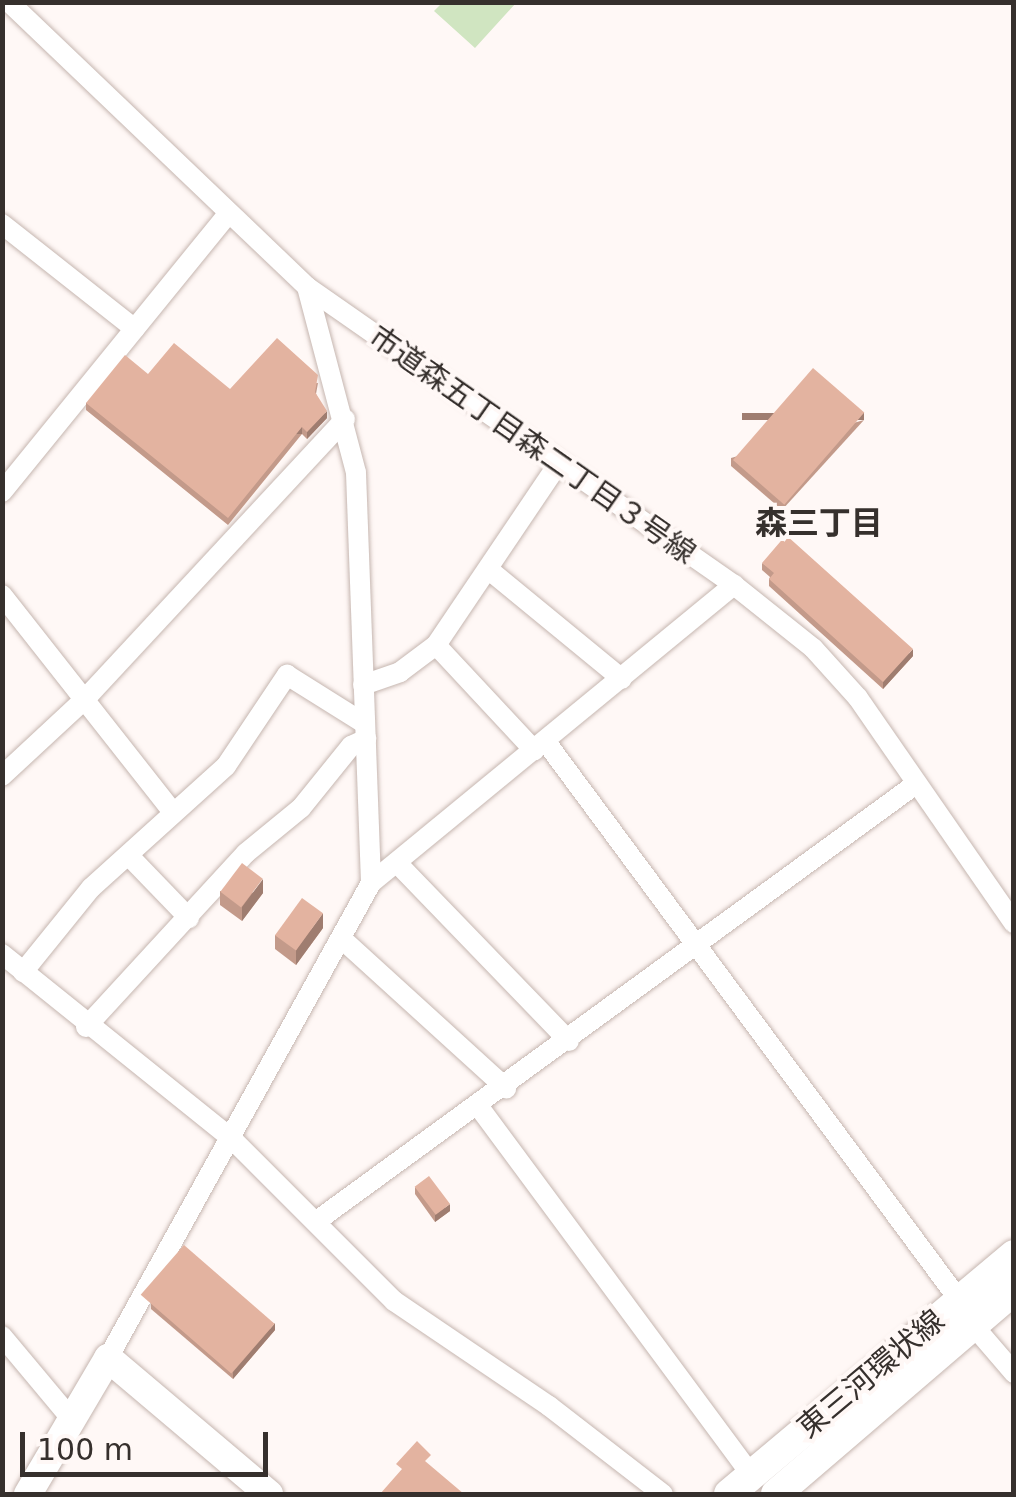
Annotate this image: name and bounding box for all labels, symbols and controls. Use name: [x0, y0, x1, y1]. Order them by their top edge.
street label: 市道森五丁目森二丁目３号線: [362, 318, 702, 572]
district label: 森三丁目: [755, 504, 883, 542]
street label: 東三河環状線: [790, 1302, 952, 1446]
scale bar: [25, 1412, 272, 1474]
text: 100 m: [37, 1432, 133, 1467]

